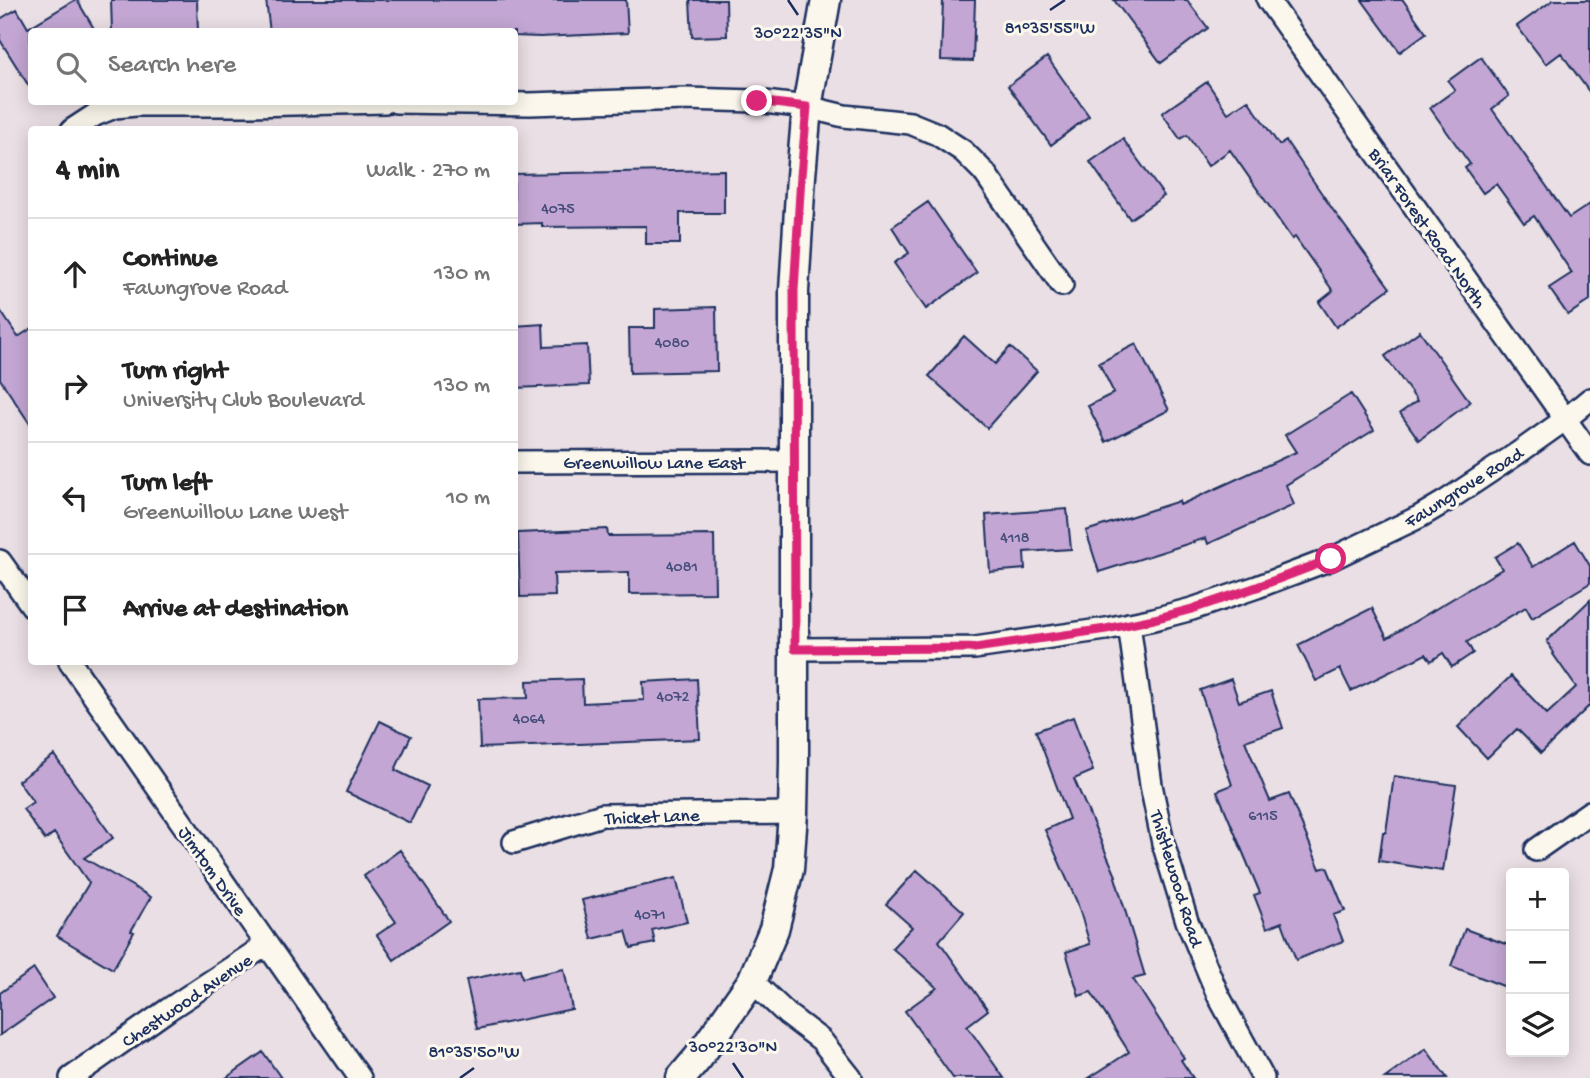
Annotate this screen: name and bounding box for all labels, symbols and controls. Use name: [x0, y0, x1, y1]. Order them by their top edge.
text: 81°35'55"W: [1005, 19, 1095, 40]
text: 30°22'35"N: [753, 24, 842, 45]
search box: [28, 28, 518, 105]
icon: search: [52, 48, 90, 86]
text: Search here: [108, 51, 236, 82]
route end: [741, 85, 772, 116]
street label: Briar Forest Road North: [1361, 143, 1490, 314]
text: 4 min: [56, 154, 119, 189]
text: Walk · 270 m: [366, 158, 490, 185]
house number: 4075: [541, 201, 575, 220]
text: Continue: [123, 245, 217, 276]
icon: ahead: [56, 255, 94, 293]
text: 130 m: [434, 261, 490, 288]
text: Fawngrove Road: [123, 276, 287, 303]
house number: 4080: [655, 335, 689, 354]
text: Turn right: [123, 357, 227, 388]
icon: right: [56, 367, 94, 405]
text: 130 m: [434, 373, 490, 400]
text: University Club Boulevard: [123, 388, 364, 415]
street label: Fawngrove Road: [1400, 442, 1530, 535]
street label: Greenwillow Lane East: [563, 453, 747, 476]
text: Turn left: [123, 469, 211, 500]
icon: left: [56, 479, 94, 517]
text: 10 m: [446, 485, 490, 512]
text: Greenwillow Lane West: [123, 500, 347, 527]
house number: 4118: [1000, 530, 1030, 549]
route start: [1315, 543, 1346, 574]
house number: 4081: [666, 559, 698, 578]
icon: arrive: [56, 591, 94, 629]
text: Arrive at destination: [123, 595, 348, 626]
house number: 4072: [657, 689, 690, 708]
house number: 4064: [513, 711, 546, 730]
street label: Thicket Lane: [603, 805, 700, 832]
street label: Thistlewood Road: [1143, 807, 1207, 952]
house number: 6115: [1248, 808, 1278, 827]
street label: Jimtom Drive: [172, 823, 251, 922]
map controls: [1506, 868, 1569, 1057]
button: +: [1506, 868, 1569, 931]
house number: 4071: [634, 907, 666, 926]
button: −: [1506, 931, 1569, 994]
street label: Chestwood Avenue: [118, 950, 258, 1054]
button: layers: [1506, 994, 1569, 1057]
text: 30°22'30"N: [688, 1038, 777, 1059]
text: 81°35'50"W: [428, 1043, 520, 1064]

